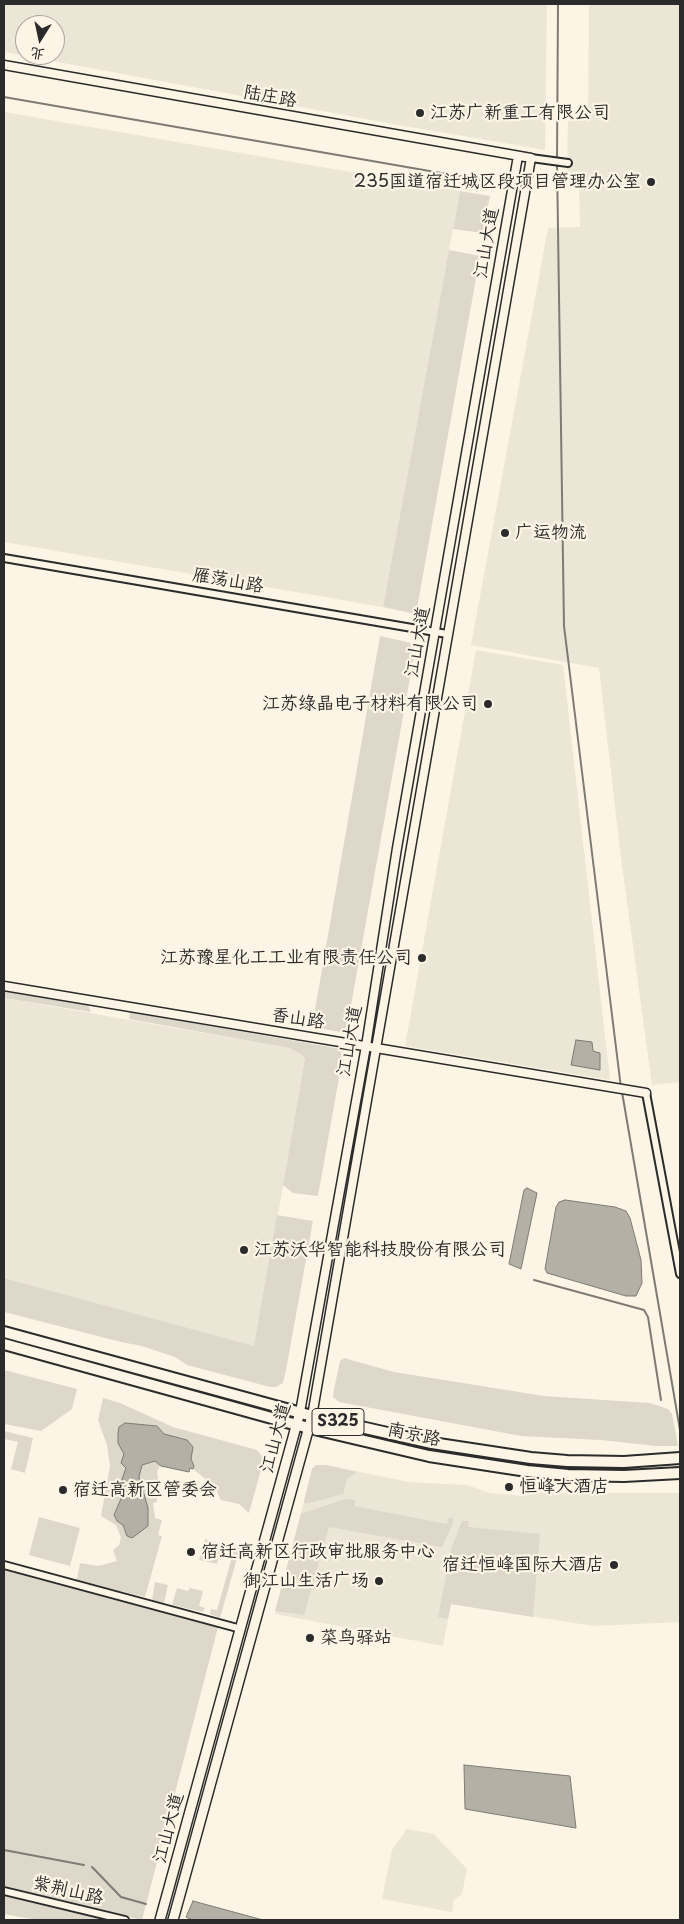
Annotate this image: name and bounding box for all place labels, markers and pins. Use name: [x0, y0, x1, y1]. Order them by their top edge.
place label: 江苏广新重工有限公司: [430, 102, 610, 124]
marker: 江苏广新重工有限公司: [414, 107, 426, 119]
place label: 235国道宿迁城区段项目管理办公室: [353, 171, 641, 193]
marker: 235国道宿迁城区段项目管理办公室: [645, 176, 657, 188]
place label: 广运物流: [515, 522, 587, 544]
marker: 广运物流: [499, 527, 511, 539]
place label: 江苏绿晶电子材料有限公司: [262, 693, 478, 715]
marker: 江苏绿晶电子材料有限公司: [482, 698, 494, 710]
place label: 江苏豫星化工工业有限责任公司: [160, 947, 412, 969]
marker: 江苏豫星化工工业有限责任公司: [416, 952, 428, 964]
place label: 江苏沃华智能科技股份有限公司: [254, 1239, 506, 1261]
marker: 江苏沃华智能科技股份有限公司: [238, 1244, 250, 1256]
place label: 恒峰大酒店: [519, 1476, 609, 1498]
place label: 宿迁高新区管委会: [73, 1479, 217, 1501]
marker: 恒峰大酒店: [503, 1481, 515, 1493]
marker: 宿迁高新区管委会: [57, 1484, 69, 1496]
place label: 宿迁高新区行政审批服务中心: [201, 1541, 435, 1563]
marker: 宿迁高新区行政审批服务中心: [185, 1546, 197, 1558]
place label: 宿迁恒峰国际大酒店: [442, 1554, 604, 1576]
marker: 宿迁恒峰国际大酒店: [608, 1559, 620, 1571]
place label: 御江山生活广场: [243, 1570, 369, 1592]
marker: 御江山生活广场: [373, 1575, 385, 1587]
place label: 菜鸟驿站: [320, 1627, 392, 1649]
marker: 菜鸟驿站: [304, 1632, 316, 1644]

